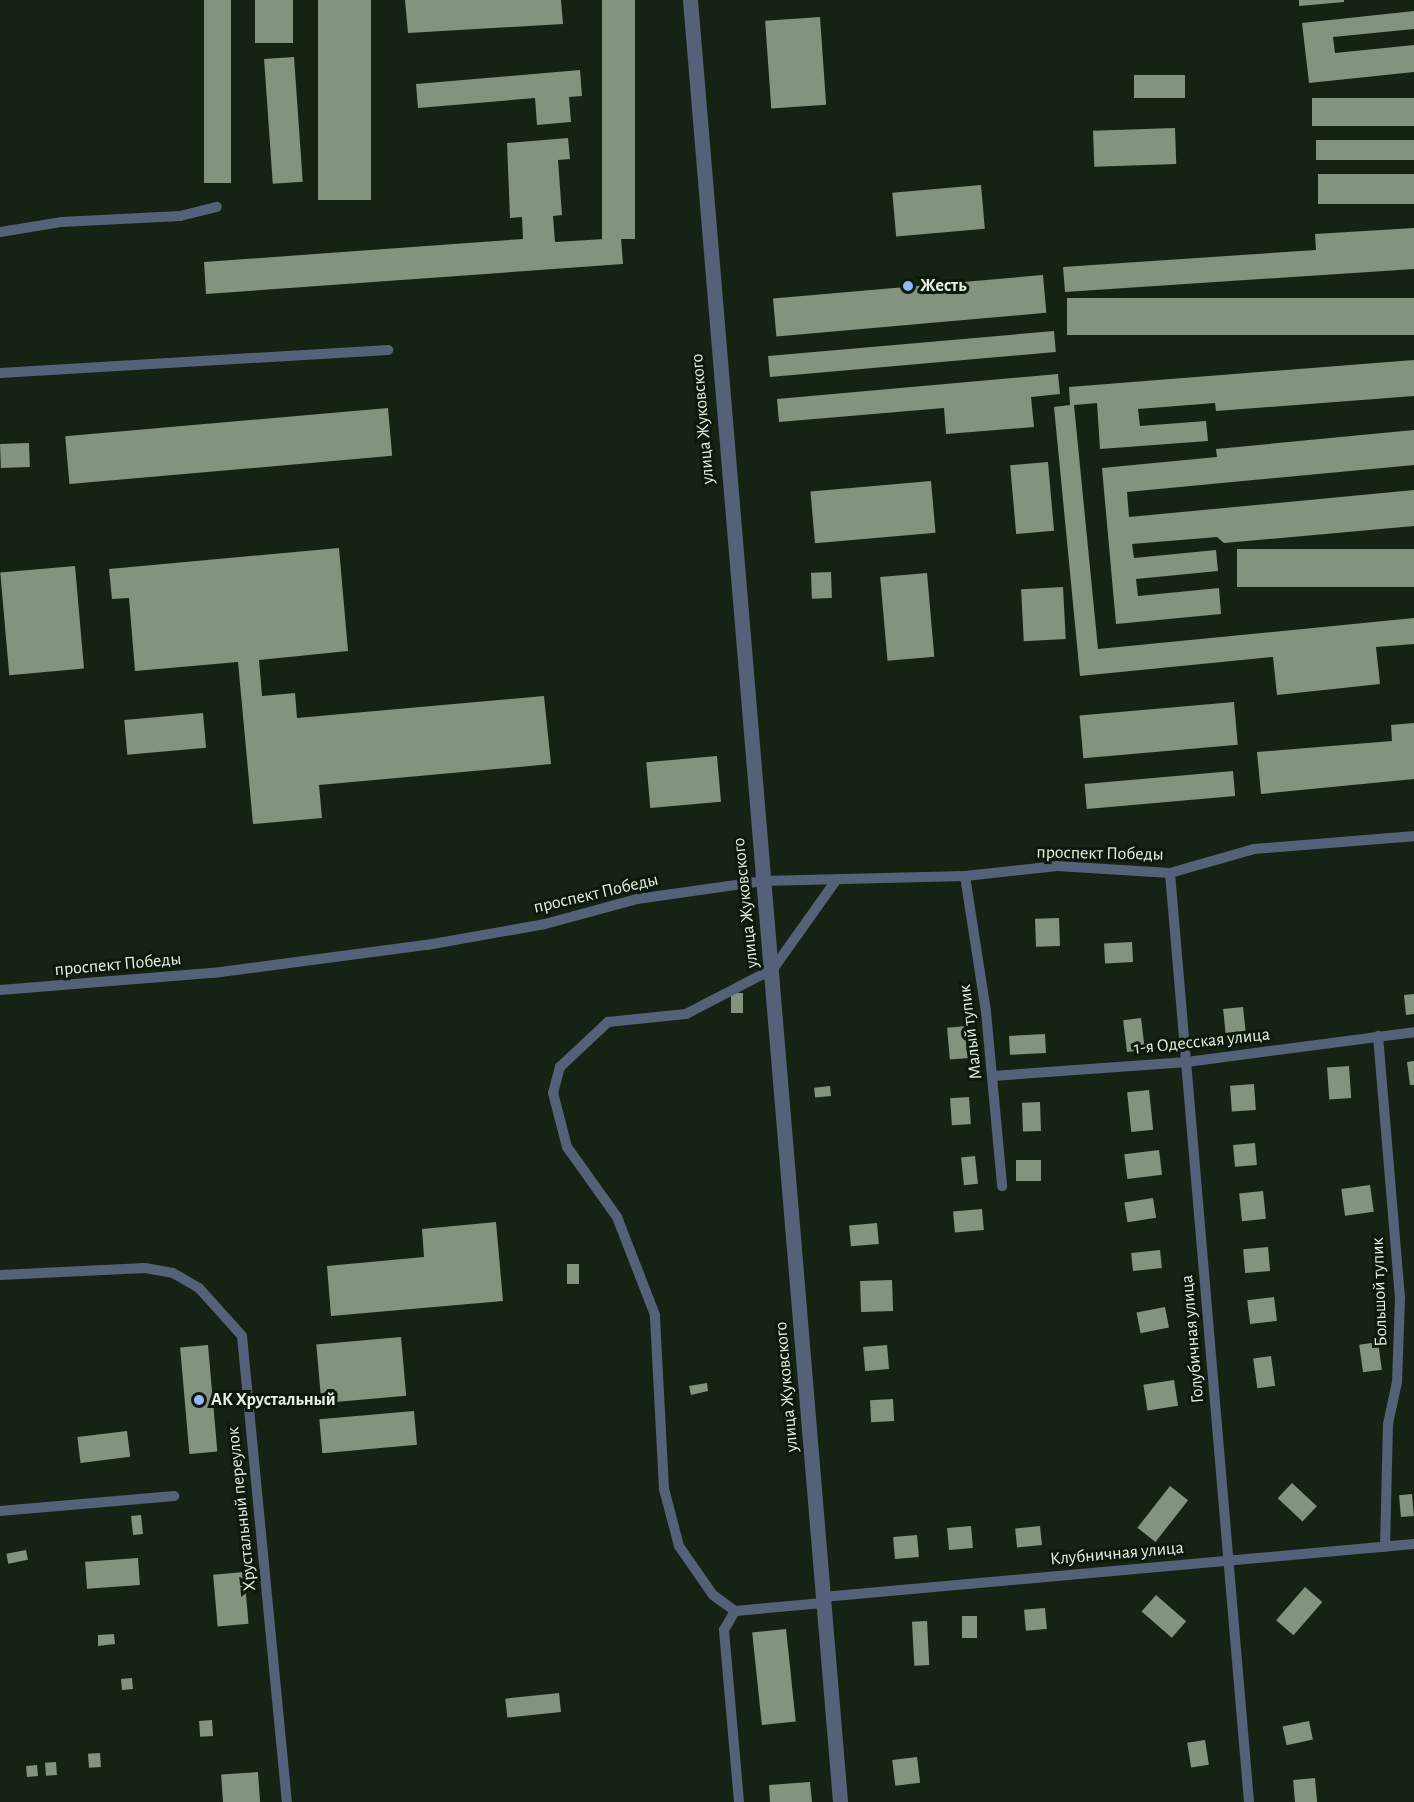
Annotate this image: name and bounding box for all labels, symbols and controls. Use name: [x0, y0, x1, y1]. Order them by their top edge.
place label: Жесть: [920, 275, 966, 297]
marker: Жесть: [901, 279, 915, 293]
street label: улица Жуковского: [687, 353, 719, 485]
street label: улица Жуковского: [728, 837, 764, 969]
street label: проспект Победы: [1036, 842, 1164, 866]
street label: проспект Победы: [532, 869, 660, 919]
street label: проспект Победы: [54, 949, 182, 981]
street label: Малый тупик: [954, 983, 988, 1081]
street label: 1-я Одесская улица: [1133, 1024, 1271, 1060]
street label: Большой тупик: [1367, 1237, 1393, 1347]
street label: Голубичная улица: [1177, 1274, 1209, 1404]
street label: улица Жуковского: [771, 1321, 803, 1453]
place label: АК Хрустальный: [211, 1389, 336, 1411]
marker: АК Хрустальный: [192, 1393, 206, 1407]
street label: Хрустальный переулок: [223, 1426, 261, 1592]
street label: Клубничная улица: [1049, 1537, 1185, 1571]

